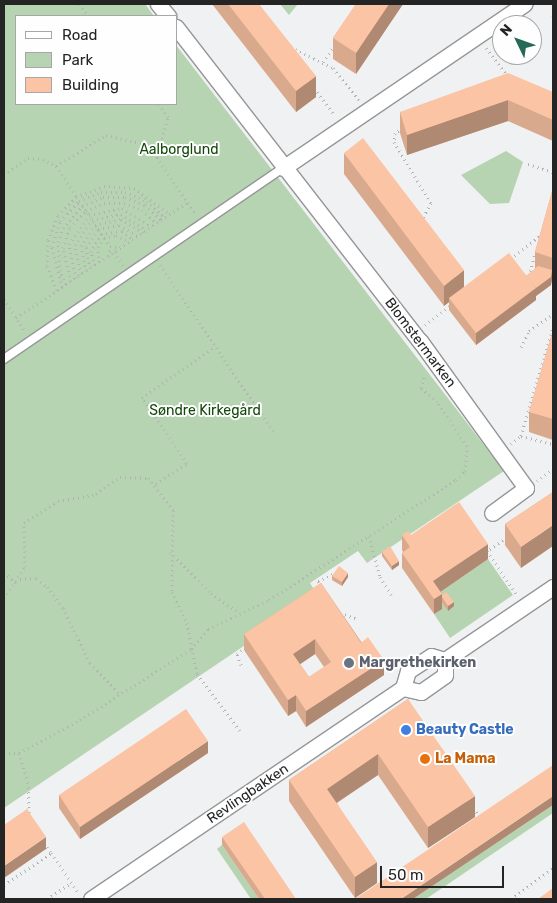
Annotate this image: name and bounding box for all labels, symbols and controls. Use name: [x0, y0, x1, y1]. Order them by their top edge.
legend: [15, 15, 178, 105]
north arrow: [492, 15, 542, 65]
text: N: [497, 21, 516, 40]
text: Road: [62, 26, 98, 44]
text: Park: [62, 51, 93, 69]
text: Building: [62, 76, 119, 94]
park label: Aalborglund: [139, 142, 219, 158]
street label: Blomstermarken: [381, 295, 459, 391]
park label: Søndre Kirkegård: [149, 403, 261, 419]
place label: Margrethekirken: [359, 655, 476, 671]
marker: Margrethekirken: [343, 657, 355, 669]
place label: Beauty Castle: [416, 722, 514, 738]
marker: Beauty Castle: [400, 724, 412, 736]
place label: La Mama: [435, 751, 496, 767]
marker: La Mama: [419, 753, 431, 765]
street label: Revlingbakken: [204, 761, 292, 827]
scale bar: [382, 856, 506, 888]
text: 50 m: [388, 866, 423, 884]

